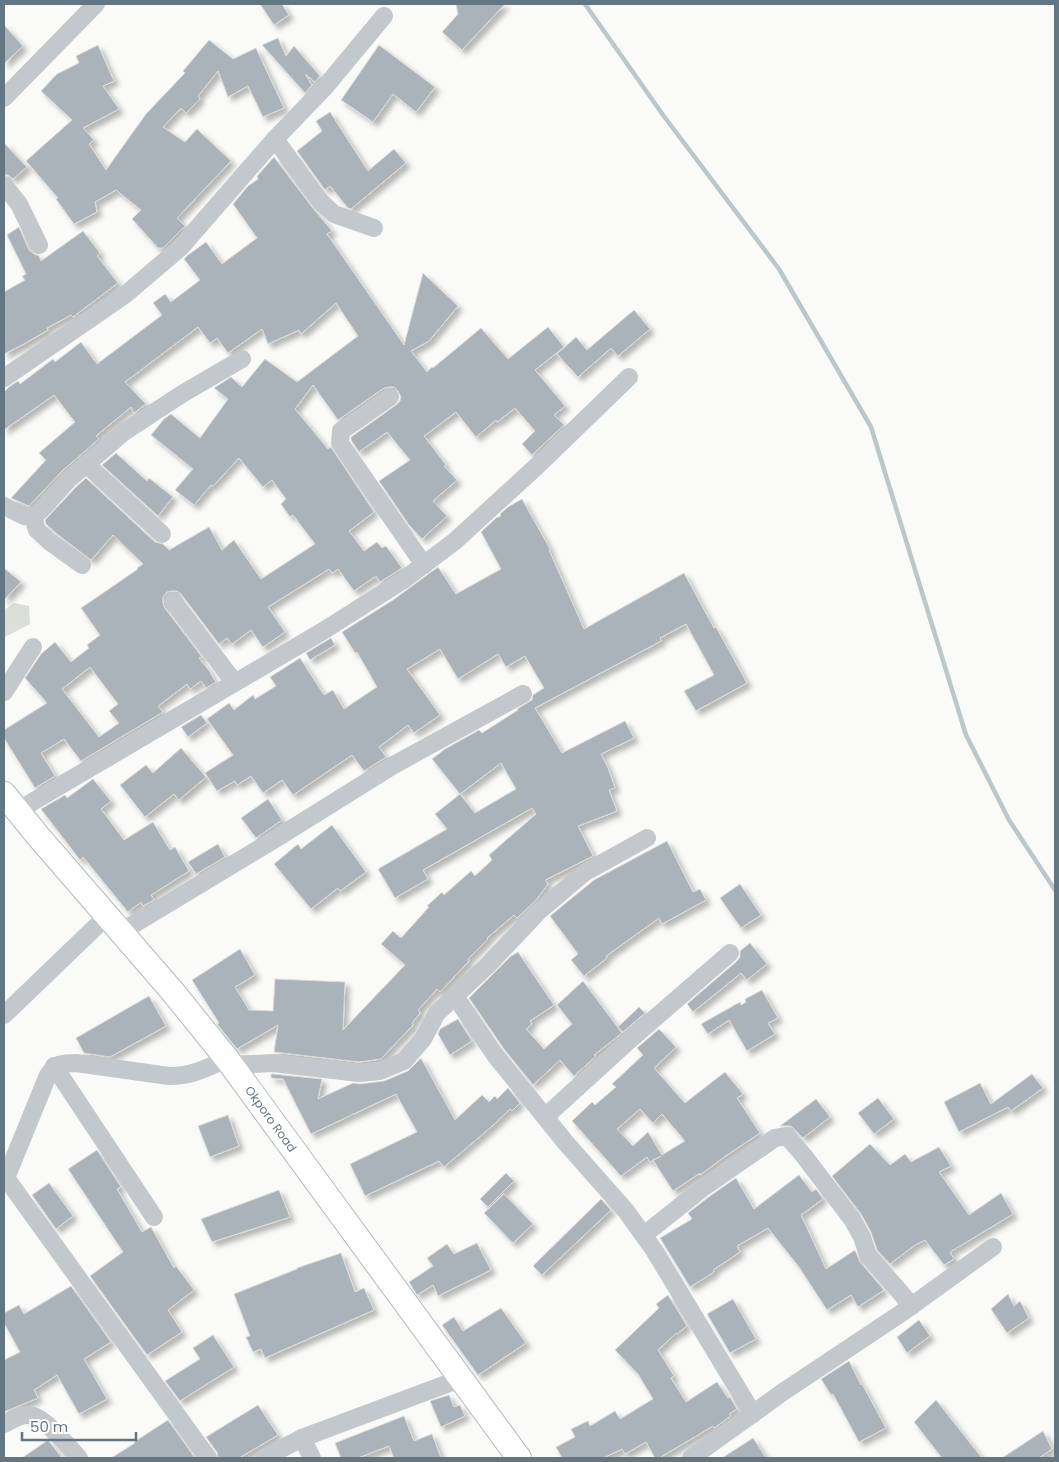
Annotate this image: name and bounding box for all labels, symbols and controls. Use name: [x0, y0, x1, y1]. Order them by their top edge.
street label: Okporo Road: [241, 1082, 301, 1156]
scale bar: [22, 1410, 136, 1442]
text: 50 m: [30, 1416, 68, 1437]

